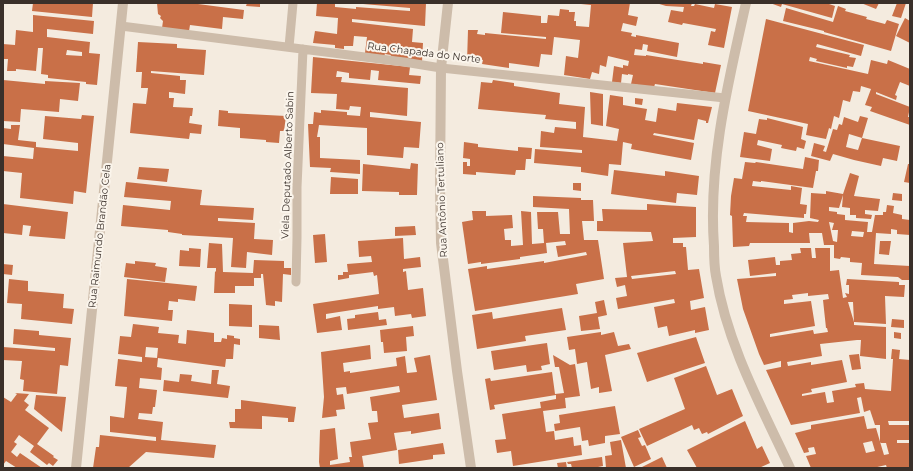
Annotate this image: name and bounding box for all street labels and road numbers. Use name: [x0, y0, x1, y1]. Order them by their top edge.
street label: Rua Chapada do Norte: [367, 40, 481, 66]
street label: Viela Deputado Alberto Sabin: [279, 91, 297, 239]
street label: Rua Antônio Tertuliano: [434, 142, 450, 258]
street label: Rua Raimundo Brandão Cela: [86, 163, 114, 309]

